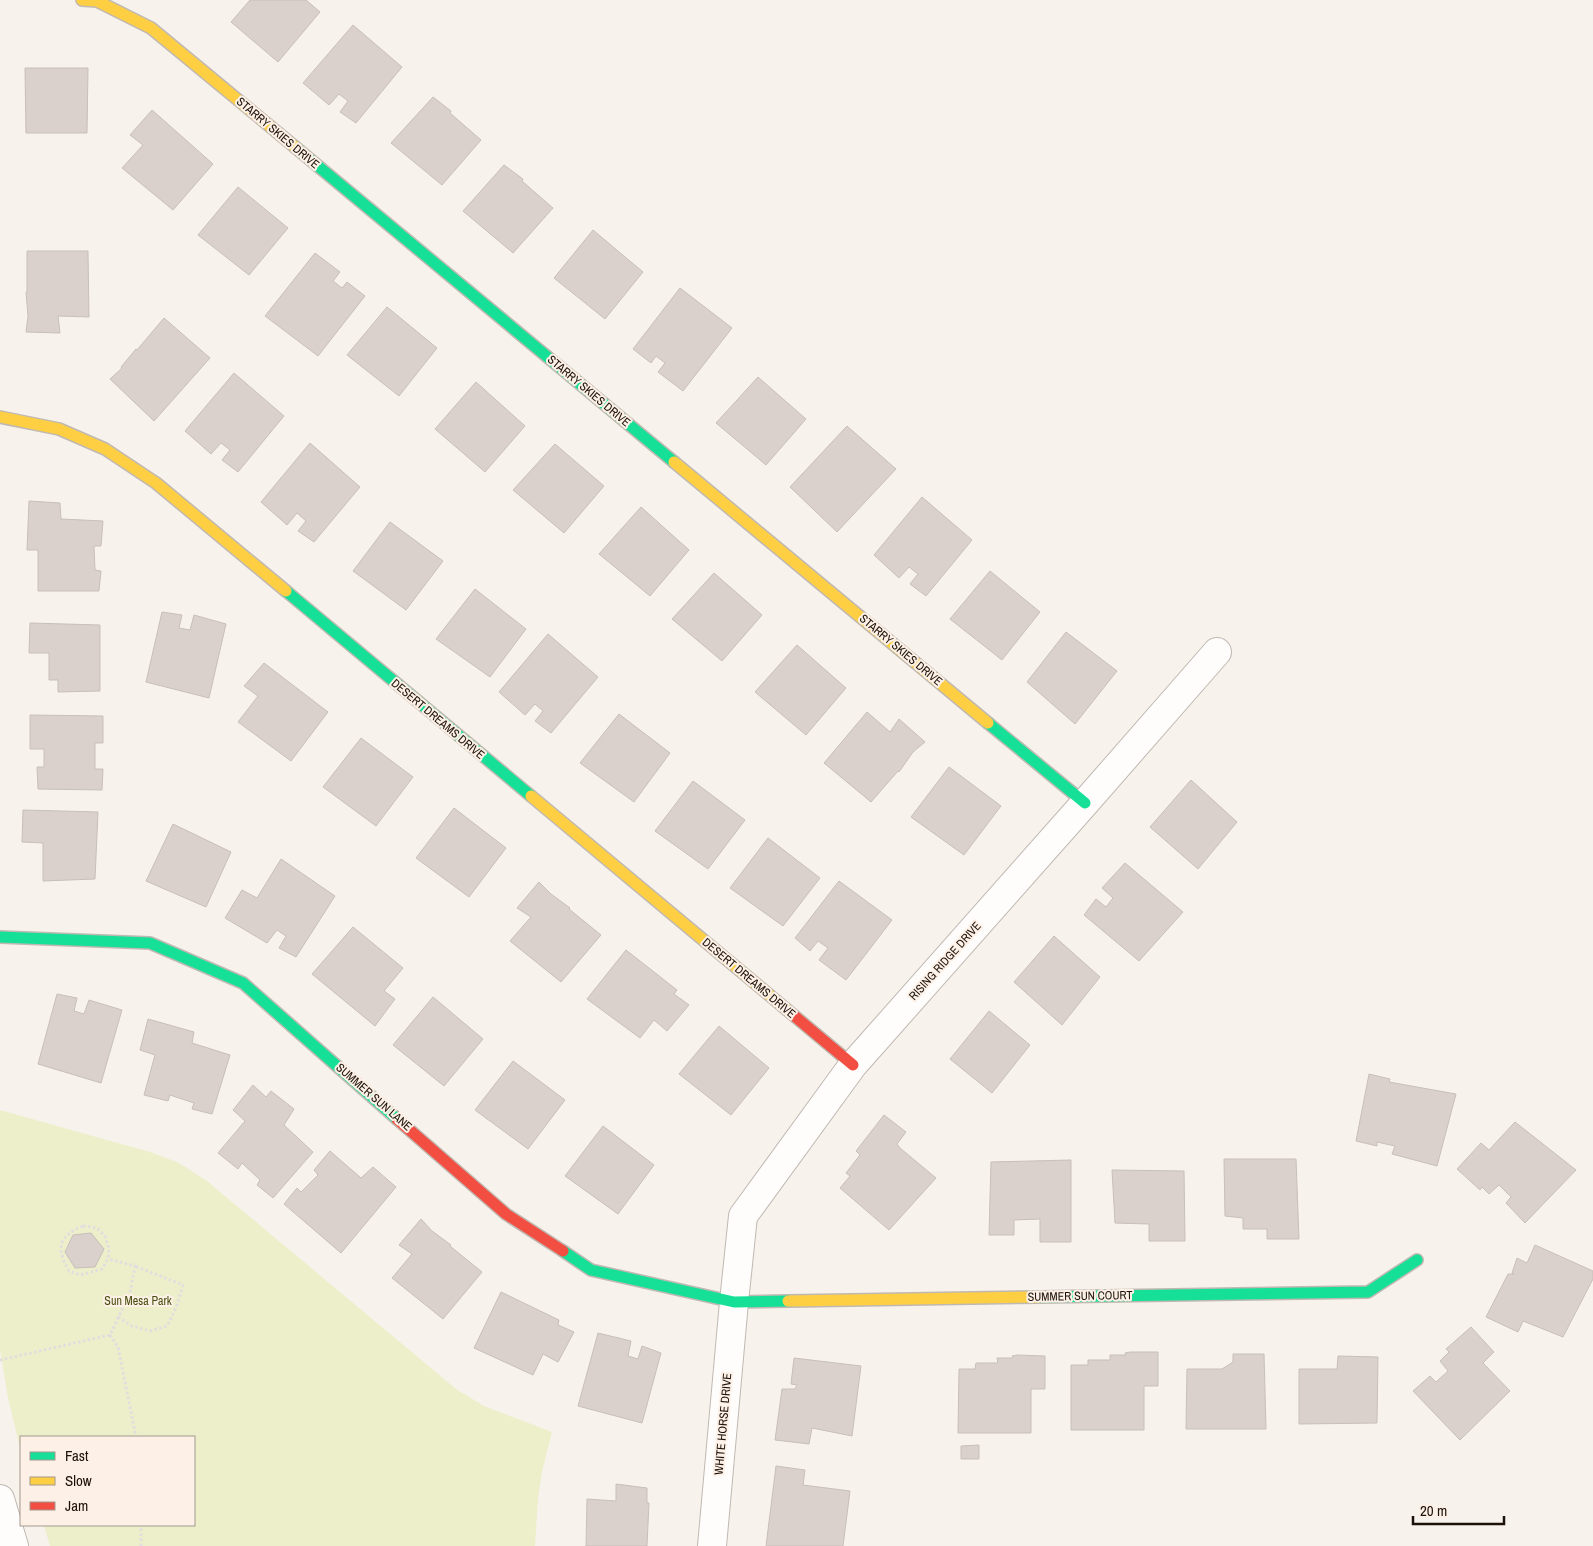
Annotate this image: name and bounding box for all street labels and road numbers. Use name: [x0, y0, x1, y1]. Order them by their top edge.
street label: STARRY SKIES DRIVE: [233, 94, 323, 172]
street label: STARRY SKIES DRIVE: [544, 352, 634, 430]
street label: STARRY SKIES DRIVE: [856, 611, 946, 689]
street label: DESERT DREAMS DRIVE: [388, 675, 488, 763]
street label: RISING RIDGE DRIVE: [905, 918, 985, 1004]
street label: DESERT DREAMS DRIVE: [699, 934, 799, 1022]
street label: SUMMER SUN LANE: [333, 1060, 415, 1134]
street label: SUMMER SUN COURT: [1027, 1287, 1133, 1305]
street label: WHITE HORSE DRIVE: [711, 1372, 735, 1476]

